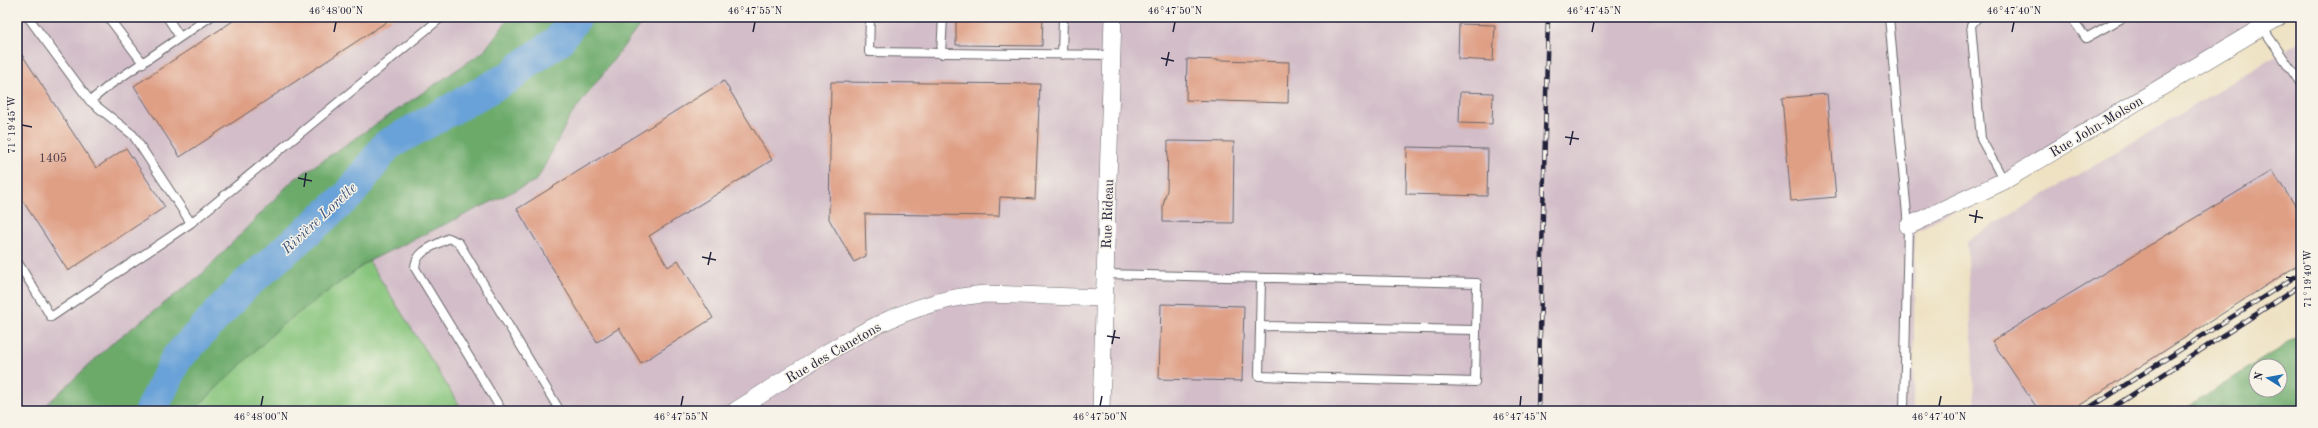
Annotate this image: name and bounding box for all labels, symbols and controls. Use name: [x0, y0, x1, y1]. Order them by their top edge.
text: 46°48'00"N: [309, 6, 364, 16]
text: 46°47'55"N: [728, 6, 783, 16]
text: 46°47'50"N: [1148, 6, 1203, 16]
text: 46°47'45"N: [1567, 6, 1622, 16]
text: 46°47'40"N: [1987, 6, 2042, 16]
street label: Rue John-Molson: [2048, 93, 2146, 160]
text: 71°19'45"W: [7, 96, 17, 154]
house number: 1405: [39, 152, 67, 165]
street label: Rue Rideau: [1100, 178, 1116, 249]
water label: Rivière Lorette: [279, 181, 360, 258]
text: 71°19'40"W: [2303, 250, 2313, 308]
street label: Rue des Canetons: [783, 320, 884, 386]
north arrow: [2248, 358, 2288, 398]
text: N: [2253, 371, 2266, 382]
text: 46°48'00"N: [234, 412, 289, 422]
text: 46°47'55"N: [654, 412, 709, 422]
text: 46°47'50"N: [1073, 412, 1128, 422]
text: 46°47'45"N: [1493, 412, 1548, 422]
text: 46°47'40"N: [1912, 412, 1967, 422]

